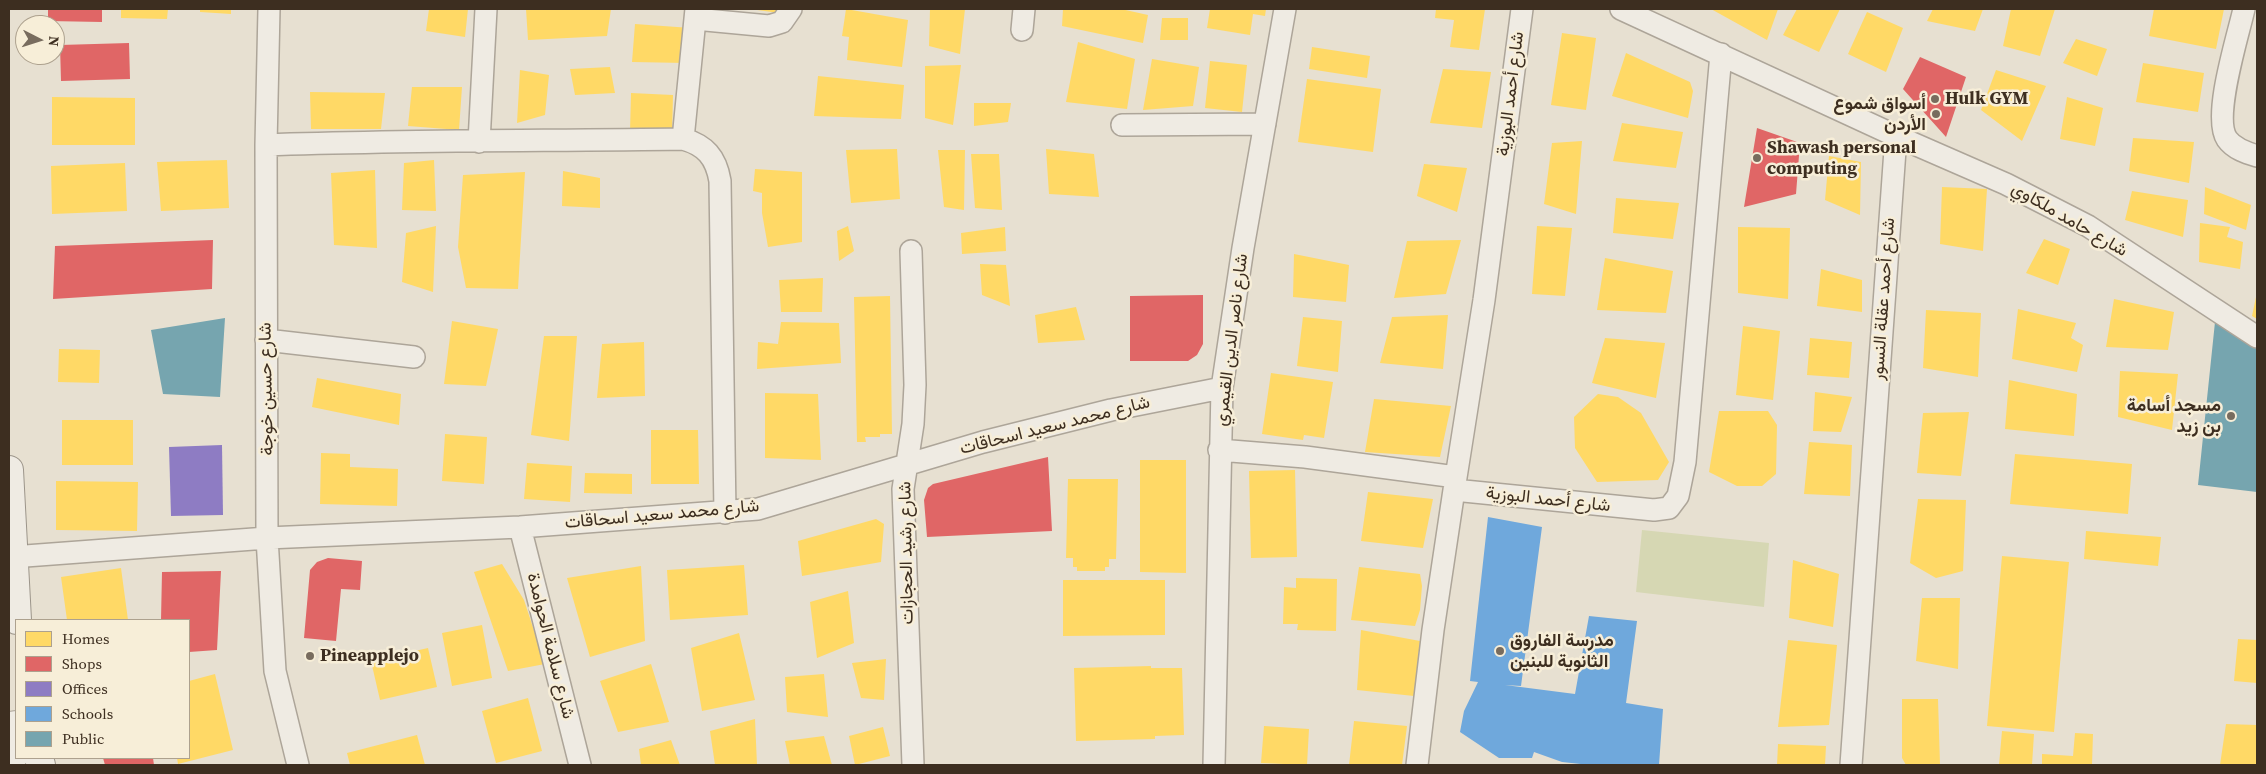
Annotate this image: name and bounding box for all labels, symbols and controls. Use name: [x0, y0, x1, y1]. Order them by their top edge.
north arrow: [15, 15, 65, 65]
street label: شارع أحمد البوزية: [1493, 30, 1529, 158]
text: N: [44, 35, 64, 47]
place label: Hulk GYM: [1945, 88, 2028, 110]
place label: أسواق شموع الأردن: [1833, 93, 1926, 136]
marker: Hulk GYM: [1929, 93, 1941, 105]
marker: أسواق شموع الأردن: [1930, 108, 1942, 120]
place label: Shawash personal computing: [1767, 137, 1916, 180]
marker: Shawash personal computing: [1751, 152, 1763, 164]
street label: شارع حامد ملكاوي: [2007, 178, 2131, 262]
street label: شارع أحمد عقلة النسور: [1868, 217, 1900, 381]
street label: شارع ناصر الدين القيمري: [1211, 253, 1253, 427]
street label: شارع حسين خوجة: [255, 322, 279, 456]
street label: شارع محمد سعيد اسحاقات: [958, 392, 1152, 460]
place label: مسجد أسامة بن زيد: [2127, 395, 2221, 438]
marker: مسجد أسامة بن زيد: [2225, 410, 2237, 422]
street label: شارع رشيد الحجازات: [895, 481, 919, 625]
street label: شارع أحمد البوزية: [1485, 483, 1611, 517]
street label: شارع محمد سعيد اسحاقات: [564, 496, 760, 534]
street label: شارع سلامة الحوامدة: [521, 571, 579, 721]
legend: [15, 619, 190, 759]
text: Homes: [62, 628, 109, 649]
place label: مدرسة الفاروق الثانوية للبنين: [1510, 630, 1614, 672]
place label: Pineapplejo: [320, 645, 419, 667]
marker: مدرسة الفاروق الثانوية للبنين: [1494, 645, 1506, 657]
marker: Pineapplejo: [304, 650, 316, 662]
text: Shops: [62, 653, 102, 674]
text: Offices: [62, 678, 108, 699]
text: Schools: [62, 703, 113, 724]
text: Public: [62, 728, 104, 749]

